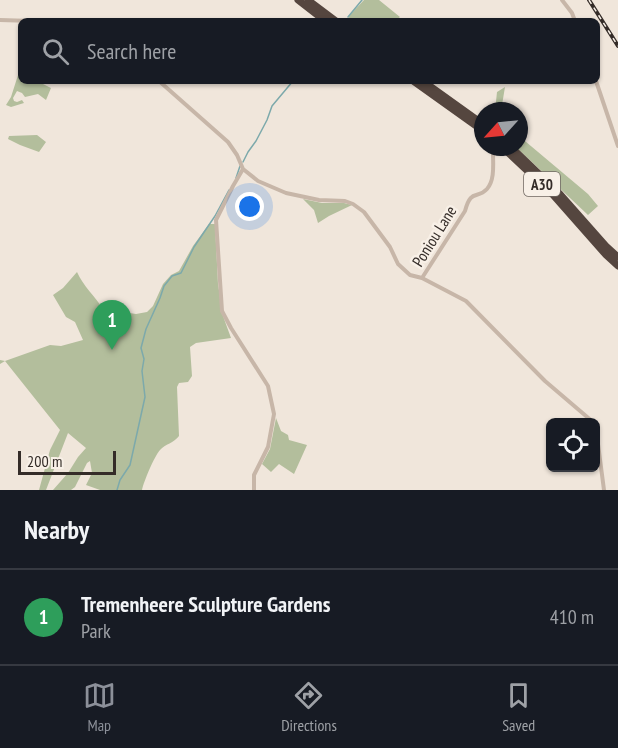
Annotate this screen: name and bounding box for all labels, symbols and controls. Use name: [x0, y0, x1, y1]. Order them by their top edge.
search box: [18, 18, 600, 84]
icon: search: [39, 35, 72, 68]
text: Search here: [87, 37, 176, 65]
north arrow: [474, 102, 528, 156]
road number: A30: [524, 172, 560, 196]
your location: [235, 192, 264, 221]
street label: Poniou Lane: [408, 202, 460, 270]
pin: 1: [92, 300, 132, 350]
map controls: [546, 418, 600, 472]
button: locate: [546, 418, 600, 472]
scale bar: [18, 448, 116, 476]
text: 200 m: [27, 451, 62, 471]
text: Nearby: [24, 513, 89, 546]
text: Tremenheere Sculpture Gardens: [81, 590, 330, 618]
text: 1: [39, 604, 48, 630]
text: 410 m: [550, 604, 594, 630]
text: Park: [81, 618, 111, 644]
tab: Map: [83, 679, 116, 735]
tab: Directions: [281, 679, 337, 735]
tab: Saved: [502, 679, 535, 735]

